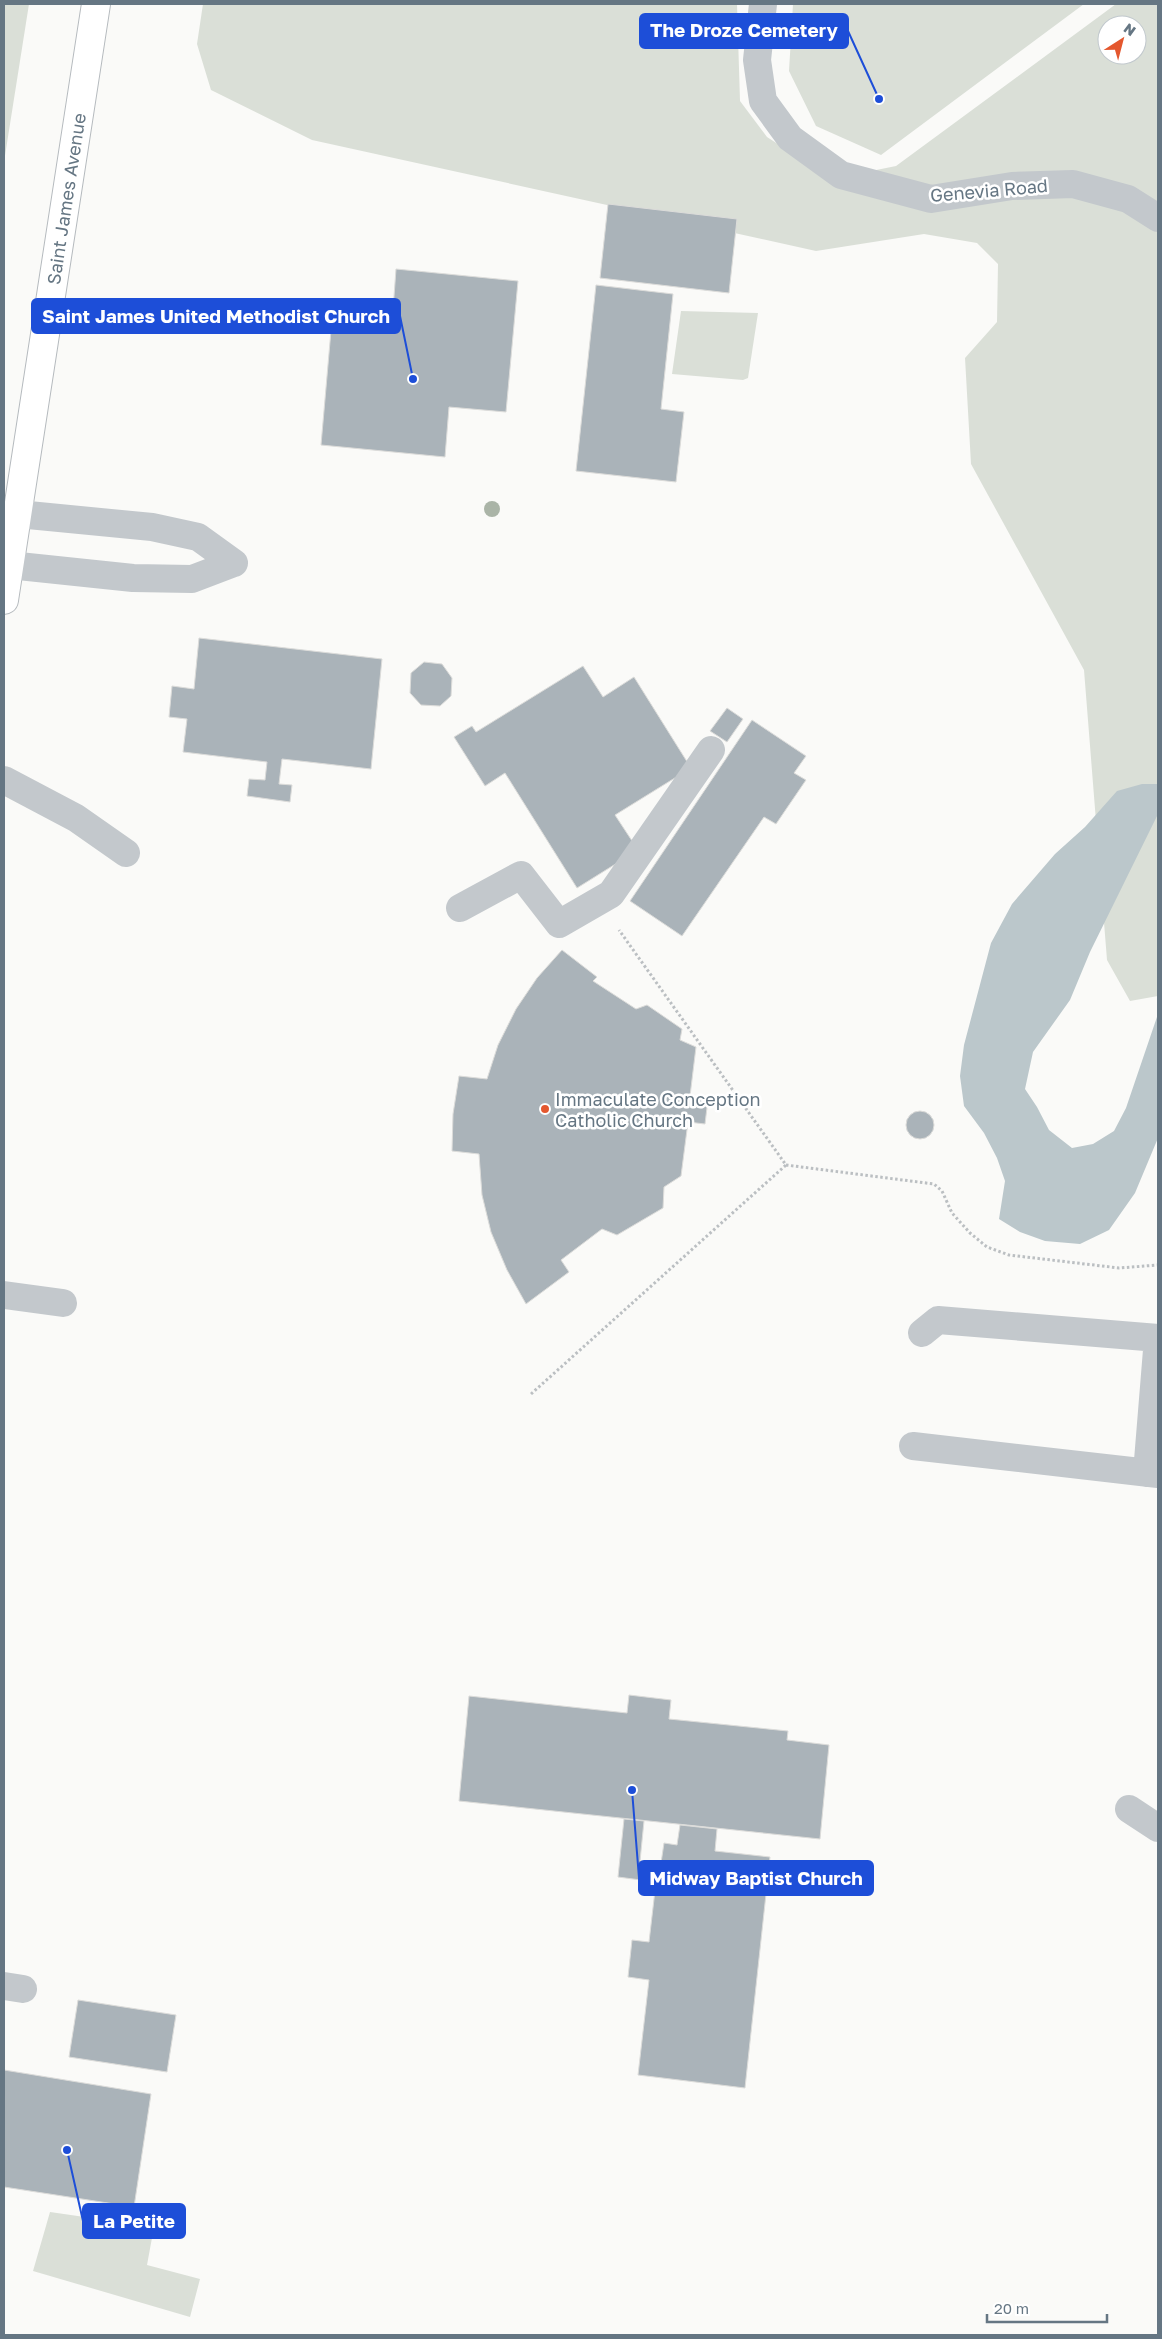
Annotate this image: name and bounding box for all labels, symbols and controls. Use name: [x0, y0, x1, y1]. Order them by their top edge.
callout: The Droze Cemetery: [640, 14, 848, 48]
north arrow: [1097, 15, 1147, 65]
text: The Droze Cemetery: [650, 18, 839, 41]
text: N: [1121, 19, 1139, 39]
street label: Saint James Avenue: [42, 111, 90, 286]
street label: Genevia Road: [929, 174, 1049, 206]
callout: Saint James United Methodist Church: [32, 299, 400, 333]
text: Saint James United Methodist Church: [42, 304, 390, 327]
place label: Immaculate Conception Catholic Church: [555, 1088, 761, 1131]
marker: Immaculate Conception Catholic Church: [539, 1103, 551, 1115]
callout: Midway Baptist Church: [639, 1861, 873, 1895]
text: Midway Baptist Church: [649, 1866, 863, 1889]
callout: La Petite: [83, 2204, 185, 2238]
text: La Petite: [93, 2209, 175, 2232]
scale bar: [987, 2292, 1107, 2324]
text: 20 m: [994, 2299, 1029, 2317]

